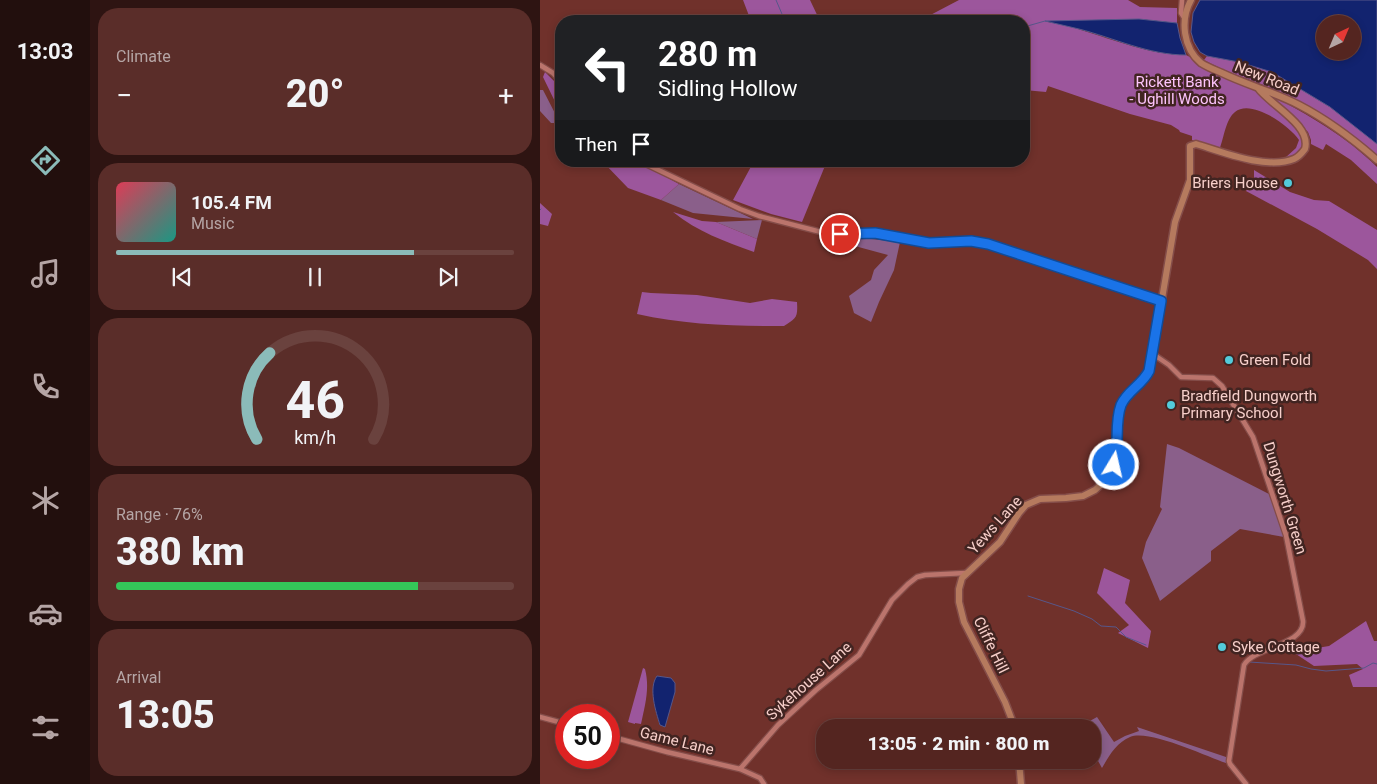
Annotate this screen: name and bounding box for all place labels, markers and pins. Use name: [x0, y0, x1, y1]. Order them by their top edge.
place label: Briers House: [1192, 174, 1278, 192]
marker: Briers House: [1282, 177, 1294, 189]
pin: [819, 213, 861, 255]
place label: Green Fold: [1239, 351, 1311, 369]
marker: Green Fold: [1223, 354, 1235, 366]
place label: Bradfield Dungworth Primary School: [1181, 387, 1317, 422]
marker: Bradfield Dungworth Primary School: [1165, 399, 1177, 411]
place label: Syke Cottage: [1232, 638, 1320, 656]
marker: Syke Cottage: [1216, 641, 1228, 653]

